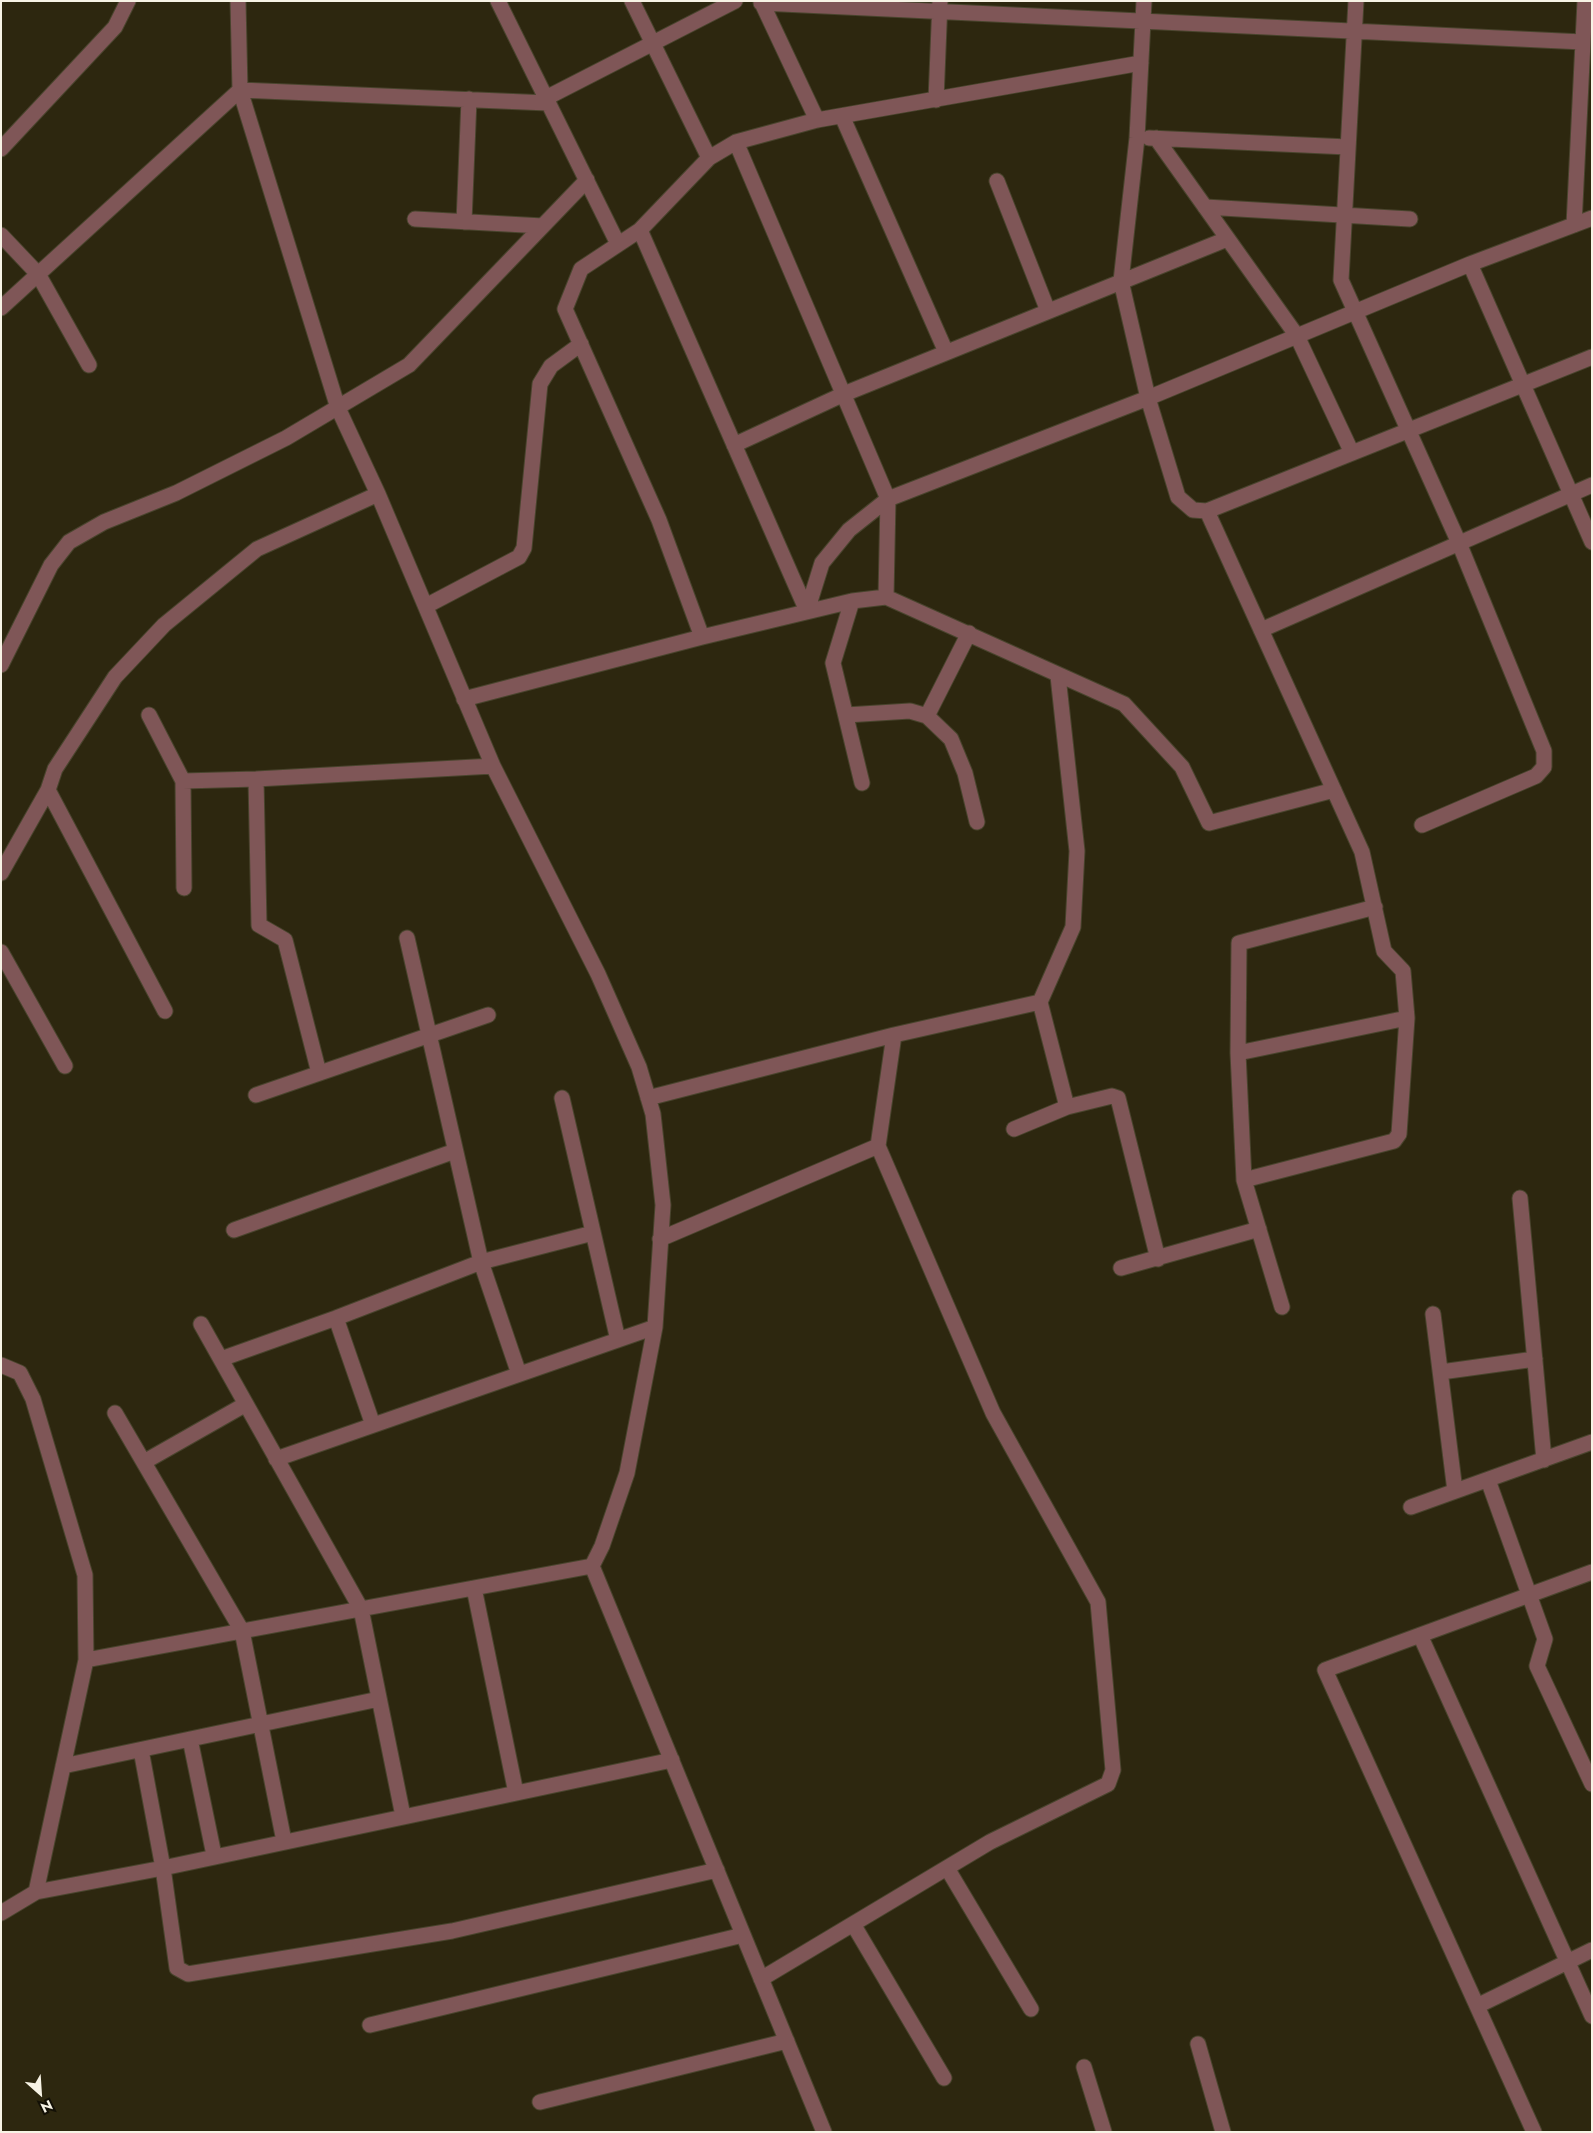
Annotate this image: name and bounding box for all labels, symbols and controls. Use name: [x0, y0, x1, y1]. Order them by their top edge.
north arrow: [15, 2068, 65, 2118]
text: N: [37, 2095, 56, 2118]

